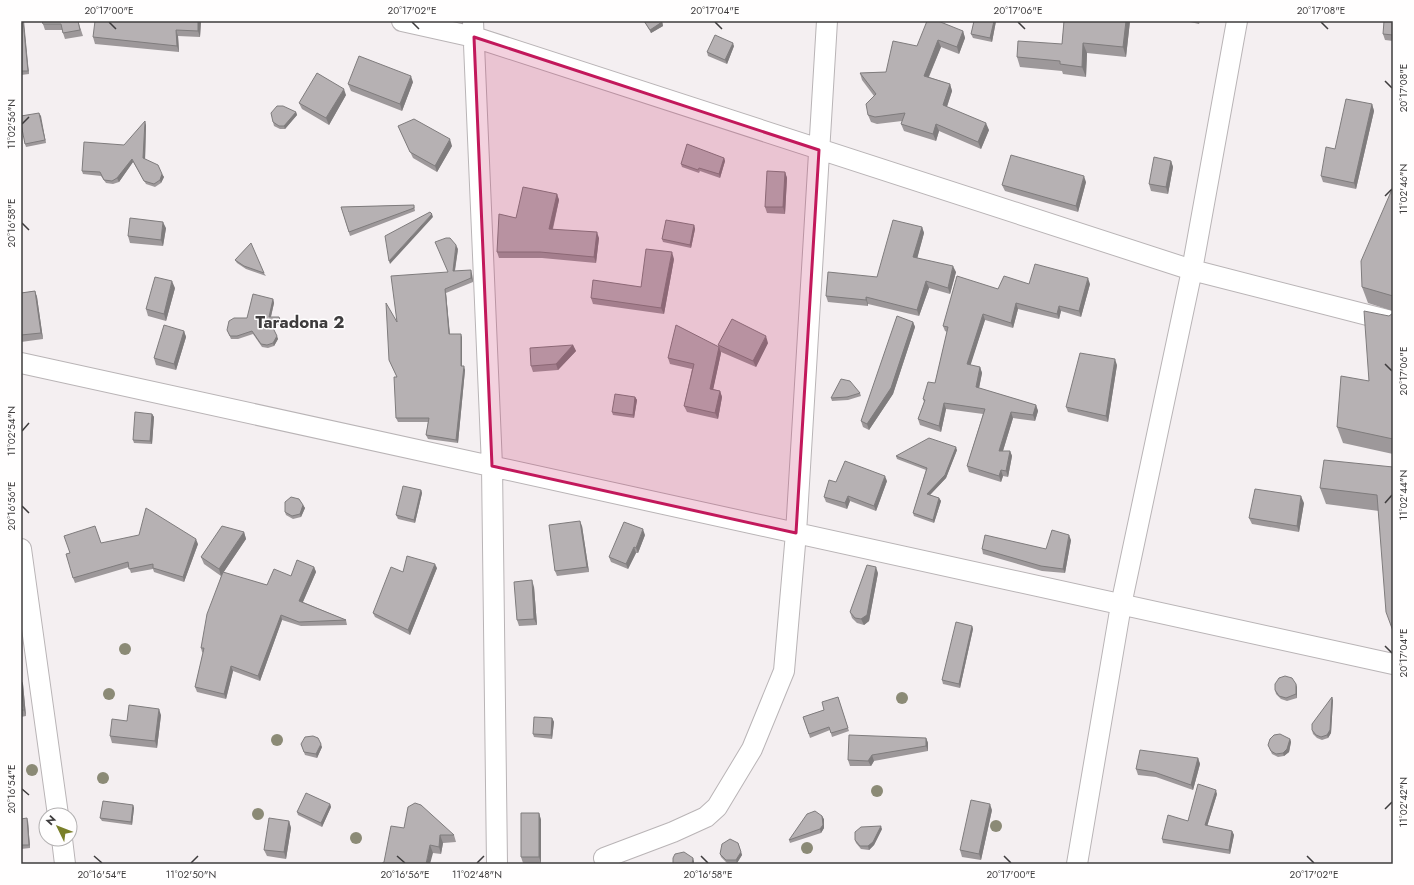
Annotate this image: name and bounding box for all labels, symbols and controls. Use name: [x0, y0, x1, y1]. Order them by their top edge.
text: 20°17'00"E: [84, 3, 134, 18]
text: 20°17'02"E: [388, 3, 436, 18]
text: 20°17'04"E: [690, 3, 740, 18]
text: 20°17'06"E: [994, 3, 1042, 18]
text: 20°17'08"E: [1297, 3, 1345, 18]
text: 20°17'08"E: [1396, 64, 1411, 112]
text: 11°02'56"N: [4, 99, 19, 149]
text: 11°02'46"N: [1396, 164, 1411, 214]
text: 20°16'58"E: [4, 199, 19, 247]
district label: Taradona 2: [256, 310, 344, 334]
text: 20°17'06"E: [1396, 347, 1411, 395]
text: 11°02'54"N: [4, 406, 19, 456]
text: 11°02'44"N: [1396, 470, 1411, 520]
text: 20°16'56"E: [4, 481, 19, 531]
text: 20°17'04"E: [1396, 628, 1411, 678]
text: 20°16'54"E: [4, 764, 19, 814]
text: 11°02'42"N: [1396, 777, 1411, 827]
north arrow: [38, 807, 78, 847]
text: N: [42, 812, 60, 829]
text: 20°16'54"E: [77, 867, 127, 882]
text: 11°02'50"N: [166, 867, 216, 882]
text: 20°16'56"E: [380, 867, 430, 882]
text: 11°02'48"N: [452, 867, 502, 882]
text: 20°16'58"E: [684, 867, 732, 882]
text: 20°17'00"E: [986, 867, 1036, 882]
text: 20°17'02"E: [1290, 867, 1338, 882]

